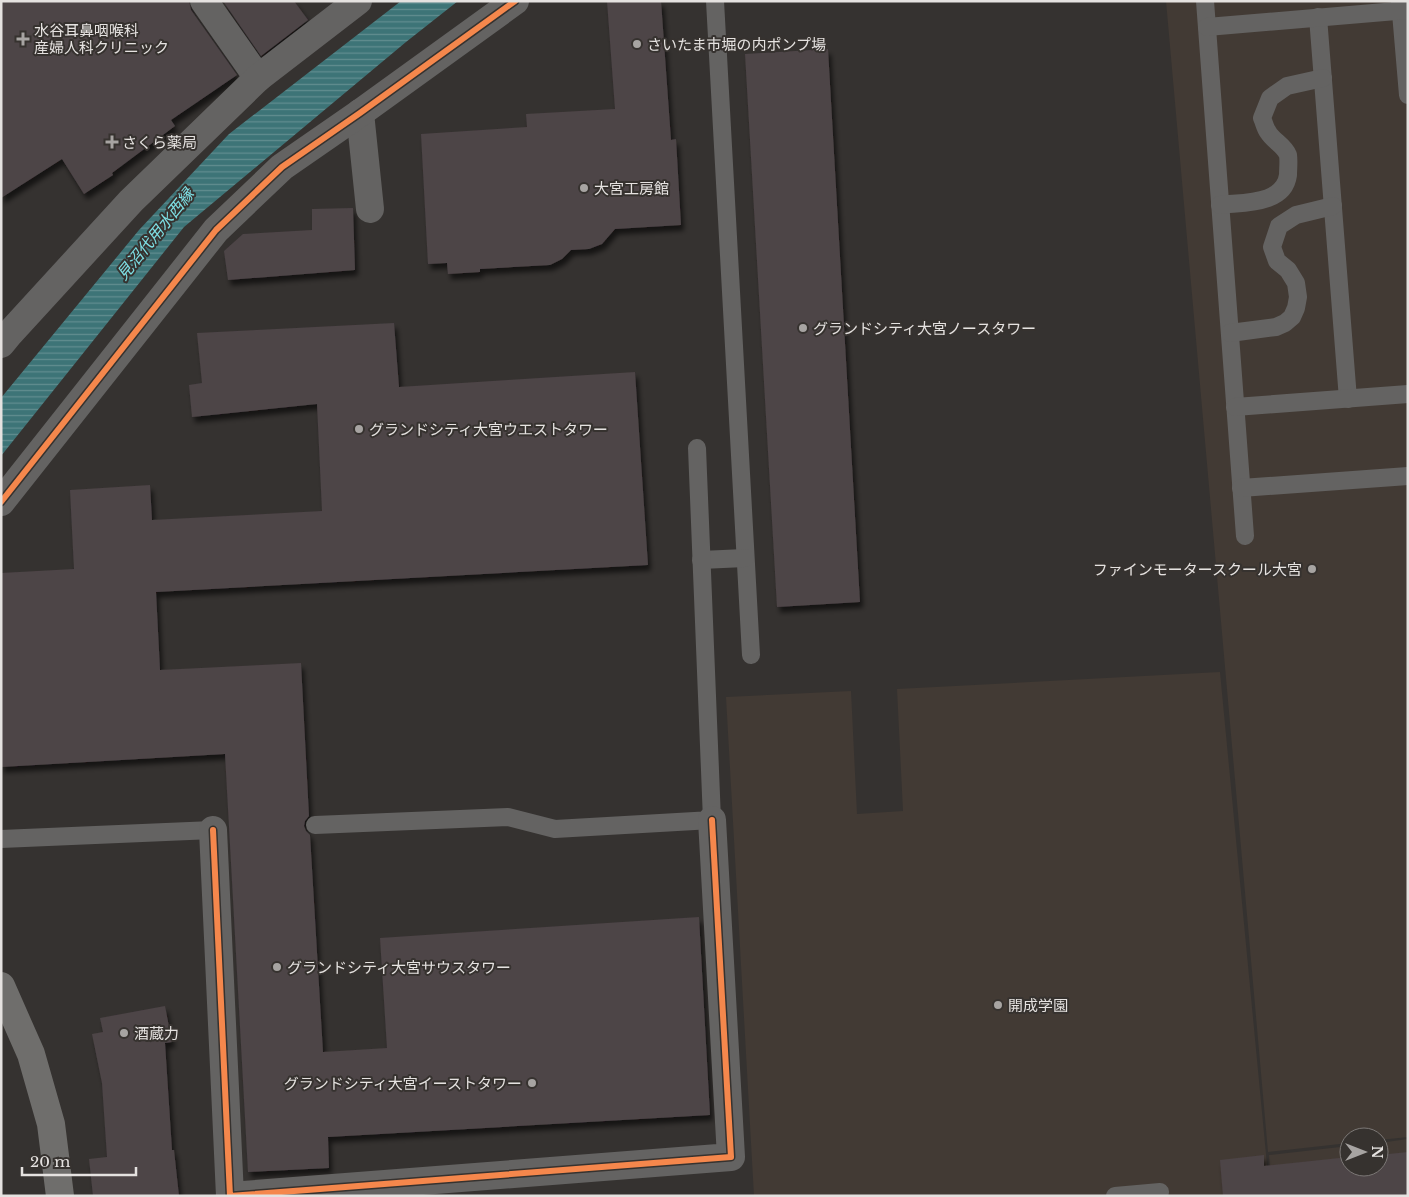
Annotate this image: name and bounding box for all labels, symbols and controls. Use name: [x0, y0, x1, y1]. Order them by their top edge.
place label: 水谷耳鼻咽喉科 産婦人科クリニック: [34, 21, 169, 57]
marker: 水谷耳鼻咽喉科 産婦人科クリニック: [16, 32, 30, 46]
place label: さいたま市堀の内ポンプ場: [647, 35, 826, 54]
marker: さいたま市堀の内ポンプ場: [631, 38, 643, 50]
place label: さくら薬局: [122, 133, 197, 152]
marker: さくら薬局: [106, 136, 118, 148]
place label: 大宮工房館: [594, 179, 669, 198]
marker: 大宮工房館: [578, 182, 590, 194]
water label: 見沼代用水西縁: [112, 183, 199, 284]
place label: グランドシティ大宮ノースタワー: [813, 319, 1036, 338]
marker: グランドシティ大宮ノースタワー: [797, 322, 809, 334]
place label: グランドシティ大宮ウエストタワー: [369, 420, 608, 439]
marker: グランドシティ大宮ウエストタワー: [353, 423, 365, 435]
place label: ファインモータースクール大宮: [1093, 560, 1302, 579]
marker: ファインモータースクール大宮: [1306, 563, 1318, 575]
place label: グランドシティ大宮サウスタワー: [287, 958, 511, 977]
marker: グランドシティ大宮サウスタワー: [271, 961, 283, 973]
place label: 開成学園: [1008, 996, 1068, 1015]
marker: 開成学園: [992, 999, 1004, 1011]
place label: 酒蔵力: [134, 1024, 179, 1043]
marker: 酒蔵力: [118, 1027, 130, 1039]
place label: グランドシティ大宮イーストタワー: [284, 1074, 522, 1093]
marker: グランドシティ大宮イーストタワー: [526, 1077, 538, 1089]
north arrow: [1339, 1127, 1389, 1177]
scale bar: [22, 1144, 136, 1176]
text: N: [1368, 1145, 1386, 1159]
text: 20 m: [30, 1152, 70, 1171]

